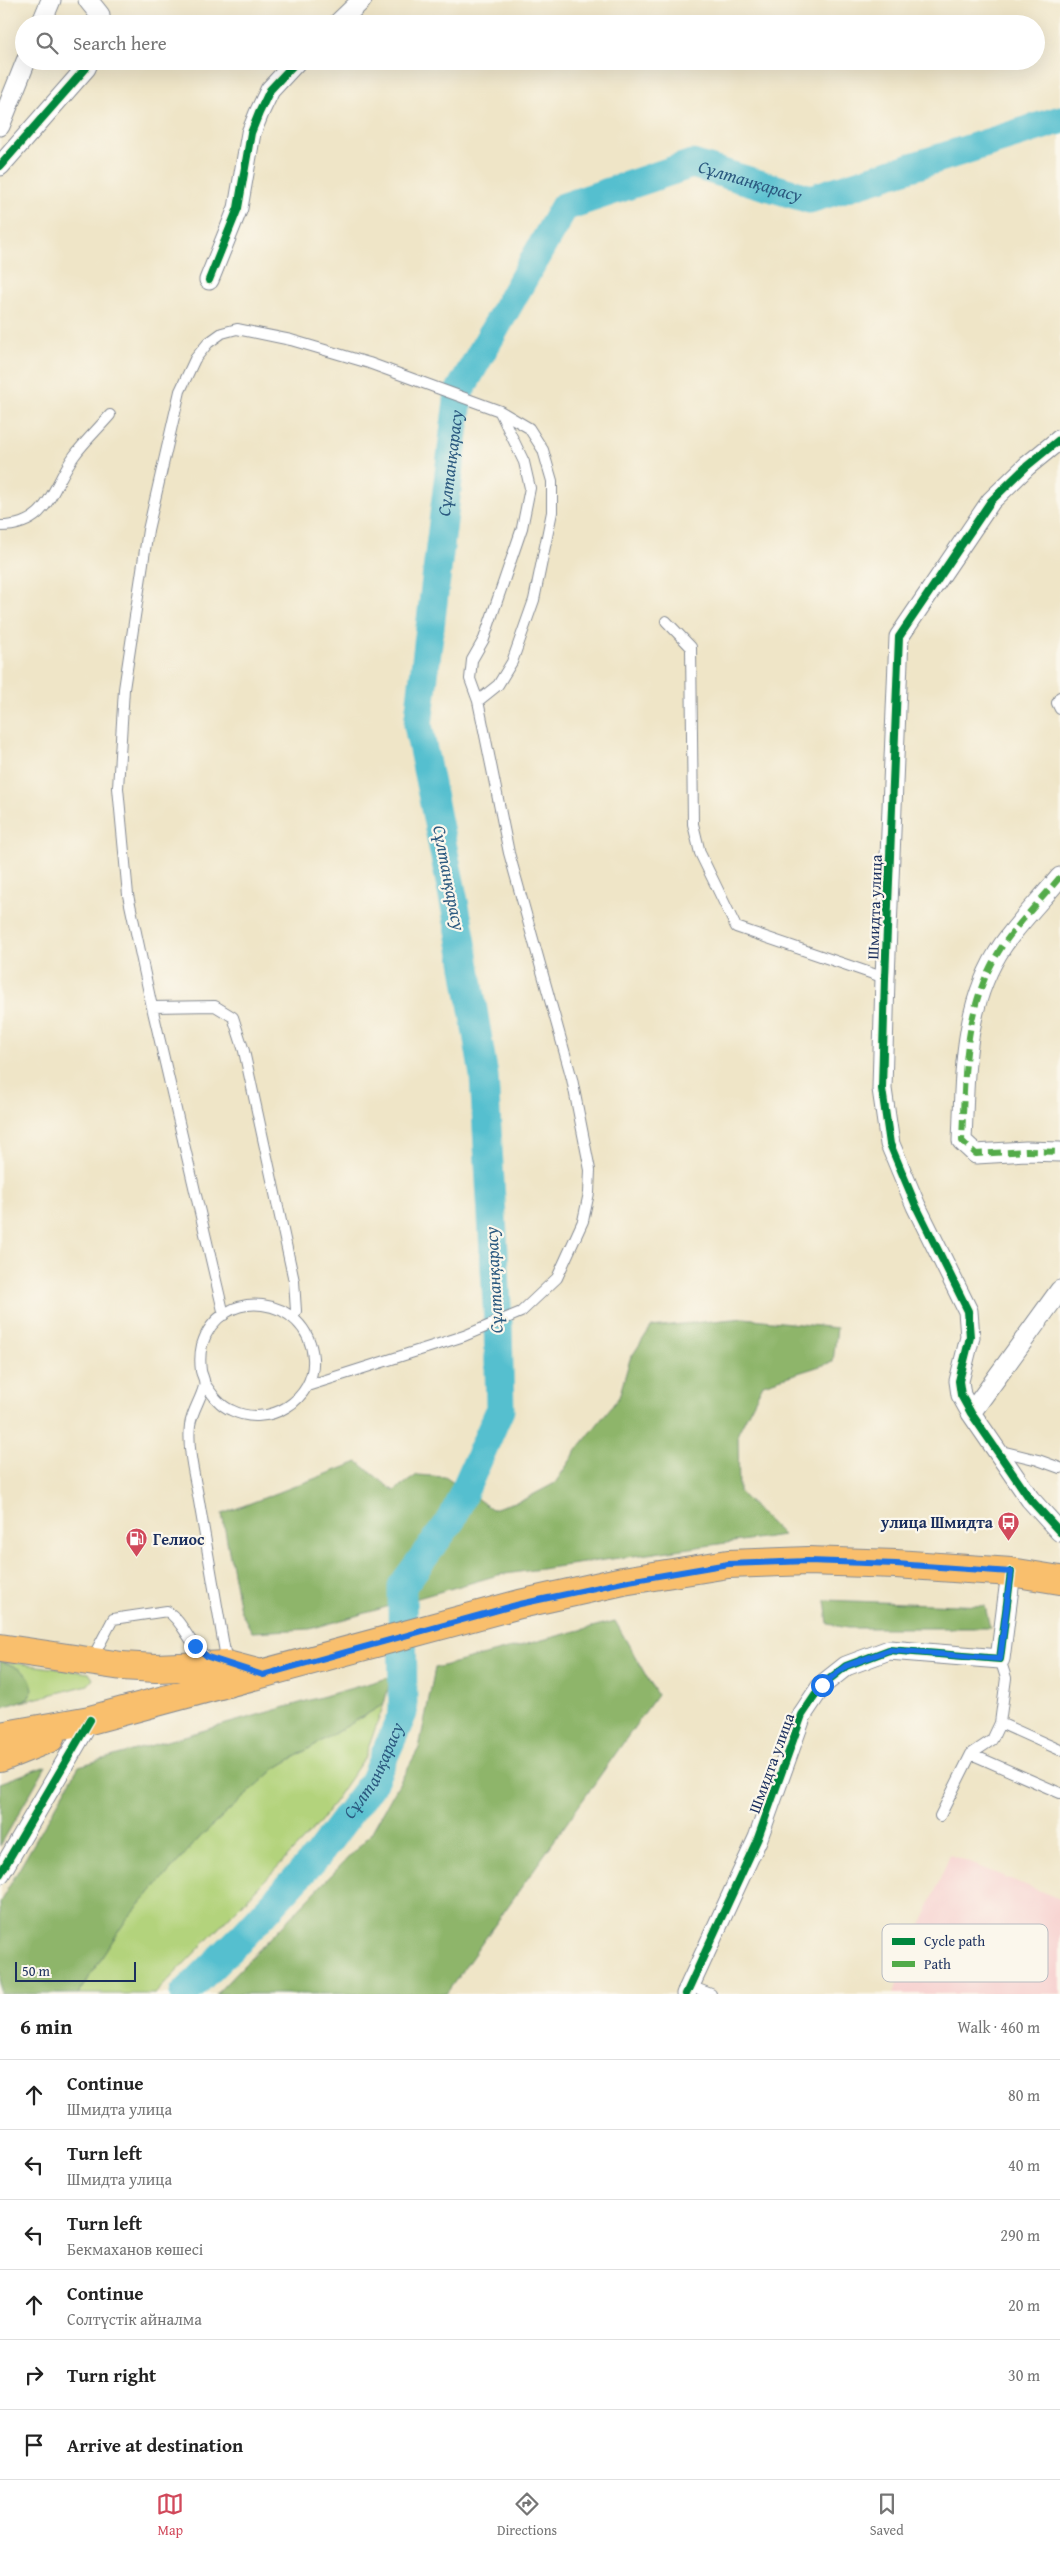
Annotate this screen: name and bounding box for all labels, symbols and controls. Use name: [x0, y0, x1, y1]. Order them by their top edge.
search box: [15, 15, 1045, 70]
icon: search: [33, 29, 61, 57]
text: Search here: [73, 29, 167, 57]
water label: Сұлтанқарасу: [695, 153, 806, 209]
water label: Сұлтанқарасу: [430, 408, 470, 518]
water label: Сұлтанқарасу: [426, 823, 473, 934]
street label: Шмидта улица: [860, 854, 888, 960]
water label: Сұлтанқарасу: [477, 1225, 510, 1334]
place label: улица Шмидта: [880, 1510, 994, 1534]
bus stop icon: улица Шмидта: [997, 1510, 1021, 1541]
fuel station icon: Гелиос: [125, 1527, 149, 1558]
place label: Гелиос: [153, 1527, 205, 1551]
route end: [184, 1635, 207, 1658]
route start: [811, 1674, 834, 1697]
street label: Шмидта улица: [742, 1709, 800, 1816]
water label: Сұлтанқарасу: [336, 1717, 411, 1824]
legend: [882, 1924, 1048, 1982]
text: Cycle path: [924, 1931, 985, 1951]
text: Path: [924, 1954, 951, 1974]
scale bar: [15, 1959, 136, 1982]
text: 50 m: [22, 1961, 50, 1981]
text: 6 min: [20, 2011, 72, 2042]
text: Walk · 460 m: [957, 2015, 1040, 2039]
text: Continue: [67, 2069, 144, 2097]
icon: ahead: [20, 2081, 48, 2109]
text: 80 m: [1008, 2083, 1040, 2107]
text: Шмидта улица: [67, 2097, 172, 2121]
text: Turn left: [67, 2139, 142, 2167]
icon: left: [20, 2151, 48, 2179]
text: 40 m: [1008, 2153, 1040, 2177]
text: Шмидта улица: [67, 2167, 172, 2191]
text: Turn left: [67, 2209, 142, 2237]
icon: left: [20, 2221, 48, 2249]
text: 290 m: [1000, 2223, 1040, 2247]
text: Бекмаханов көшесі: [67, 2237, 203, 2261]
text: Continue: [67, 2279, 144, 2307]
icon: ahead: [20, 2291, 48, 2319]
text: 20 m: [1008, 2293, 1040, 2317]
text: Солтүстік айналма: [67, 2307, 202, 2331]
icon: right: [20, 2361, 48, 2389]
text: Turn right: [67, 2361, 156, 2389]
text: 30 m: [1008, 2363, 1040, 2387]
icon: arrive: [20, 2431, 48, 2459]
text: Arrive at destination: [67, 2431, 243, 2459]
tab: Map: [156, 2490, 184, 2540]
tab: Directions: [497, 2490, 557, 2540]
tab: Saved: [870, 2490, 904, 2540]

